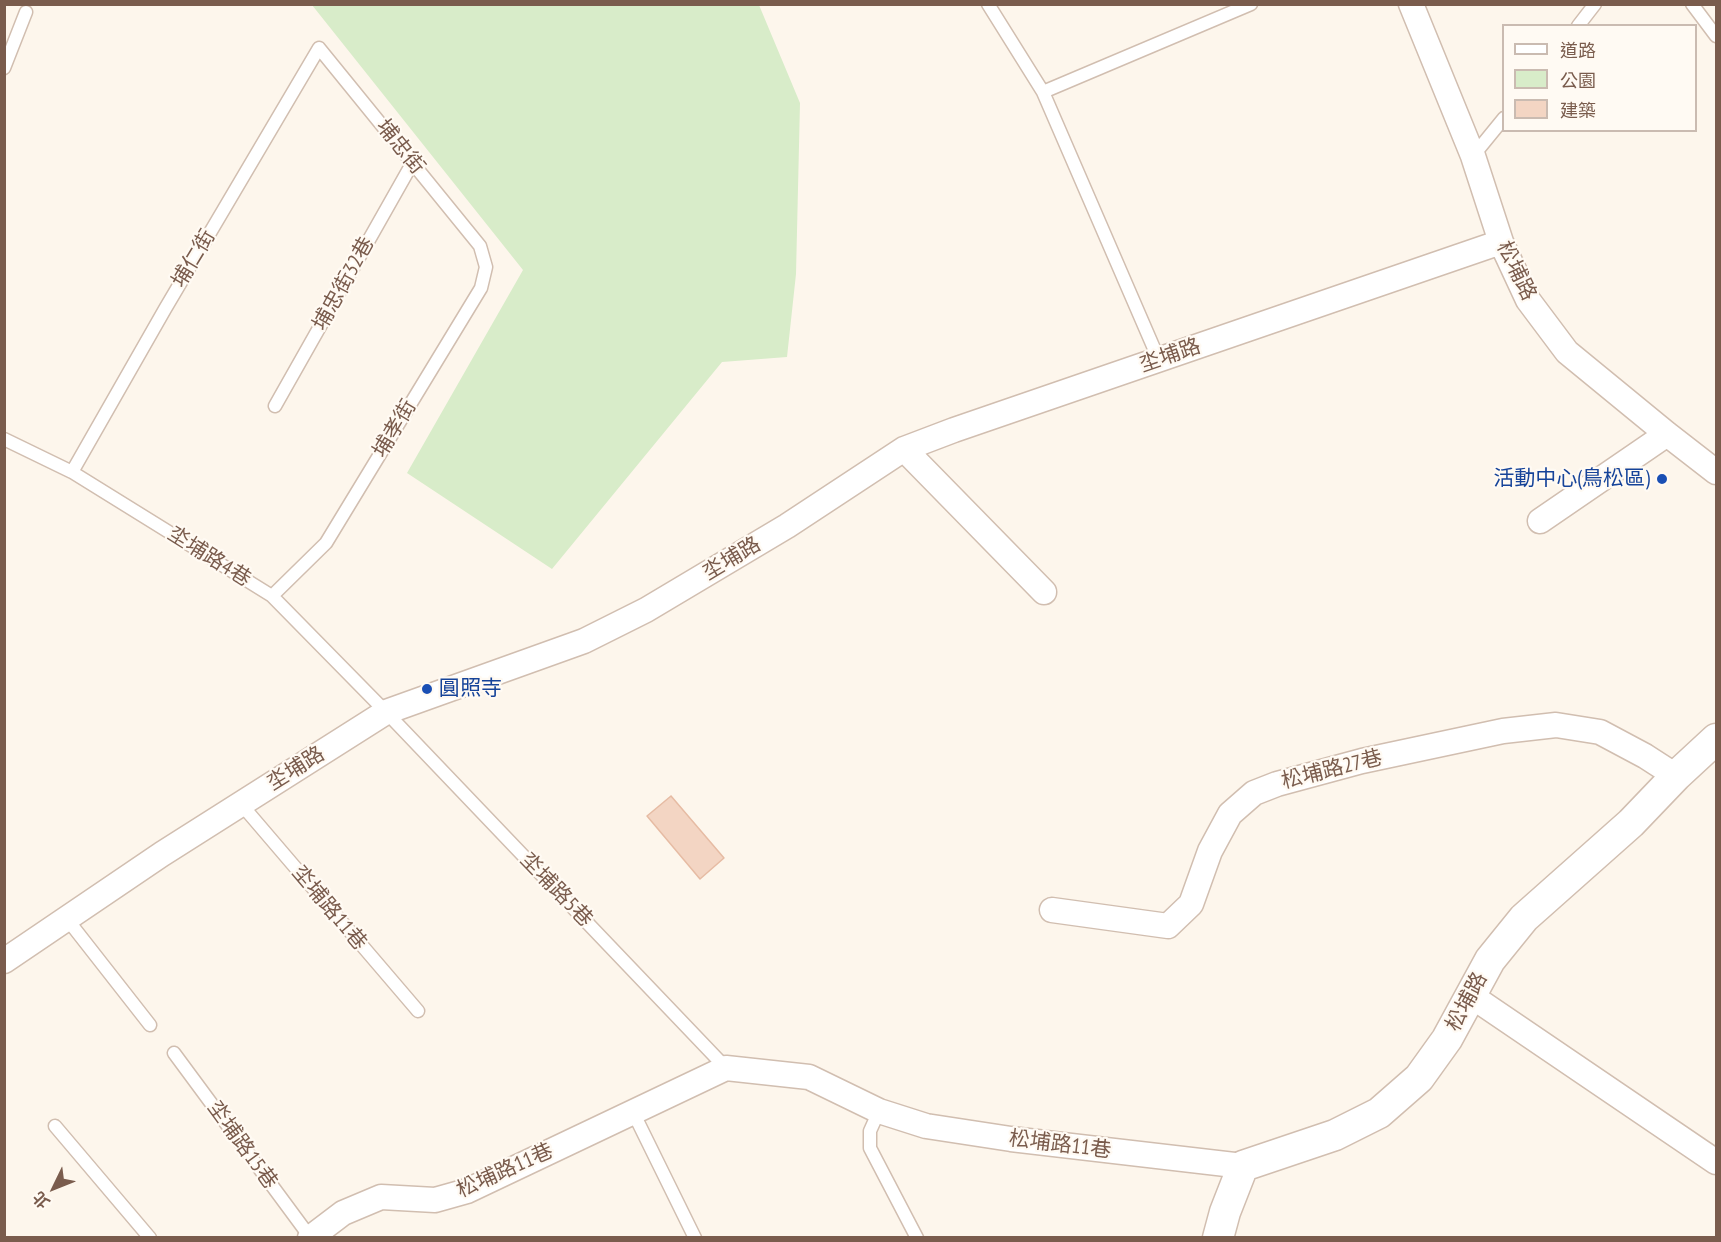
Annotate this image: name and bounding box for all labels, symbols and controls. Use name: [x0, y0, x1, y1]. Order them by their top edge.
legend: [1502, 24, 1697, 132]
text: 道路: [1560, 39, 1596, 62]
text: 公園: [1560, 69, 1596, 92]
text: 建築: [1560, 99, 1596, 122]
street label: 埔忠街: [370, 115, 430, 179]
street label: 埔仁街: [167, 226, 221, 292]
street label: 埔忠街32巷: [308, 233, 380, 335]
street label: 松埔路: [1491, 237, 1541, 305]
street label: 坔埔路: [1136, 334, 1204, 378]
street label: 埔孝街: [368, 396, 422, 462]
place label: 活動中心(鳥松區): [1493, 466, 1650, 492]
marker: 活動中心(鳥松區): [1655, 472, 1669, 486]
street label: 坔埔路4巷: [163, 522, 255, 592]
street label: 坔埔路: [699, 532, 765, 586]
place label: 圓照寺: [439, 676, 502, 702]
marker: 圓照寺: [420, 682, 434, 696]
street label: 坔埔路: [263, 742, 329, 796]
street label: 松埔路27巷: [1279, 745, 1385, 795]
street label: 坔埔路5巷: [514, 848, 598, 932]
street label: 坔埔路11巷: [286, 860, 372, 956]
street label: 松埔路: [1441, 968, 1493, 1036]
street label: 坔埔路15巷: [202, 1096, 282, 1194]
street label: 松埔路11巷: [1007, 1126, 1113, 1164]
street label: 松埔路11巷: [453, 1139, 557, 1203]
north arrow: [24, 1158, 84, 1218]
text: 北: [28, 1188, 54, 1213]

